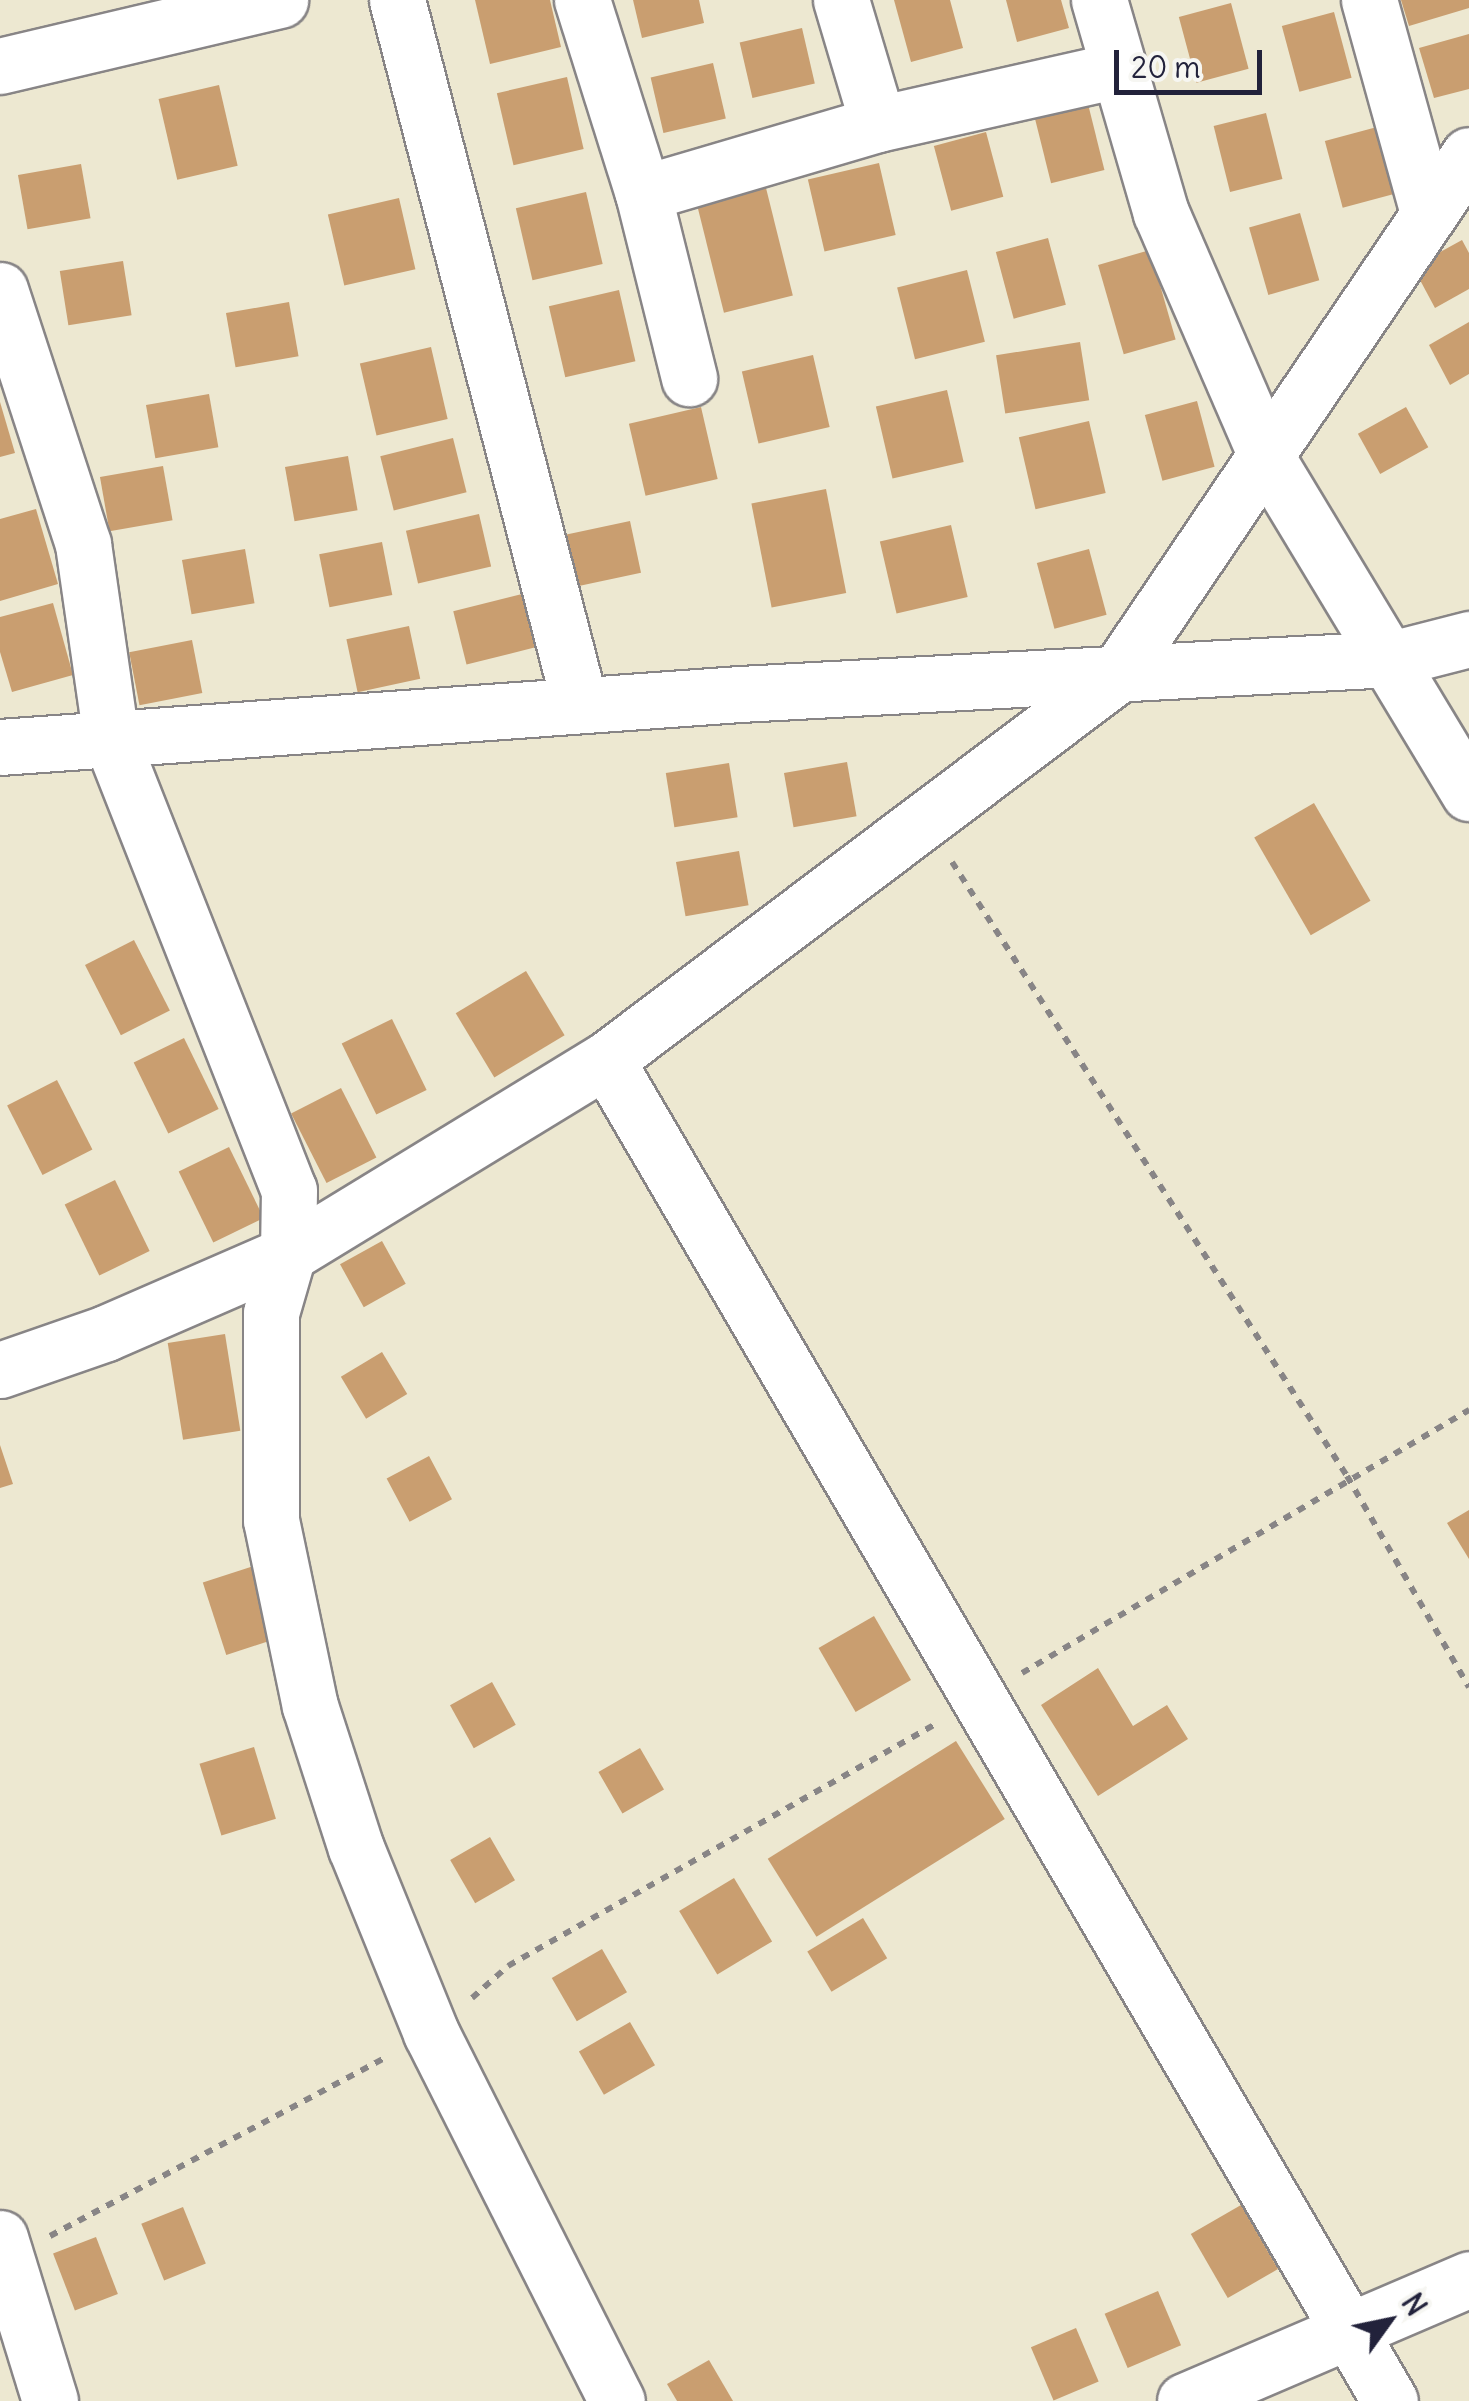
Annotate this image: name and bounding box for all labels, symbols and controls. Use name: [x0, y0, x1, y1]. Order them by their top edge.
scale bar: [1119, 30, 1266, 92]
text: 20 m: [1131, 48, 1201, 86]
north arrow: [1339, 2271, 1439, 2371]
text: N: [1394, 2287, 1435, 2323]

